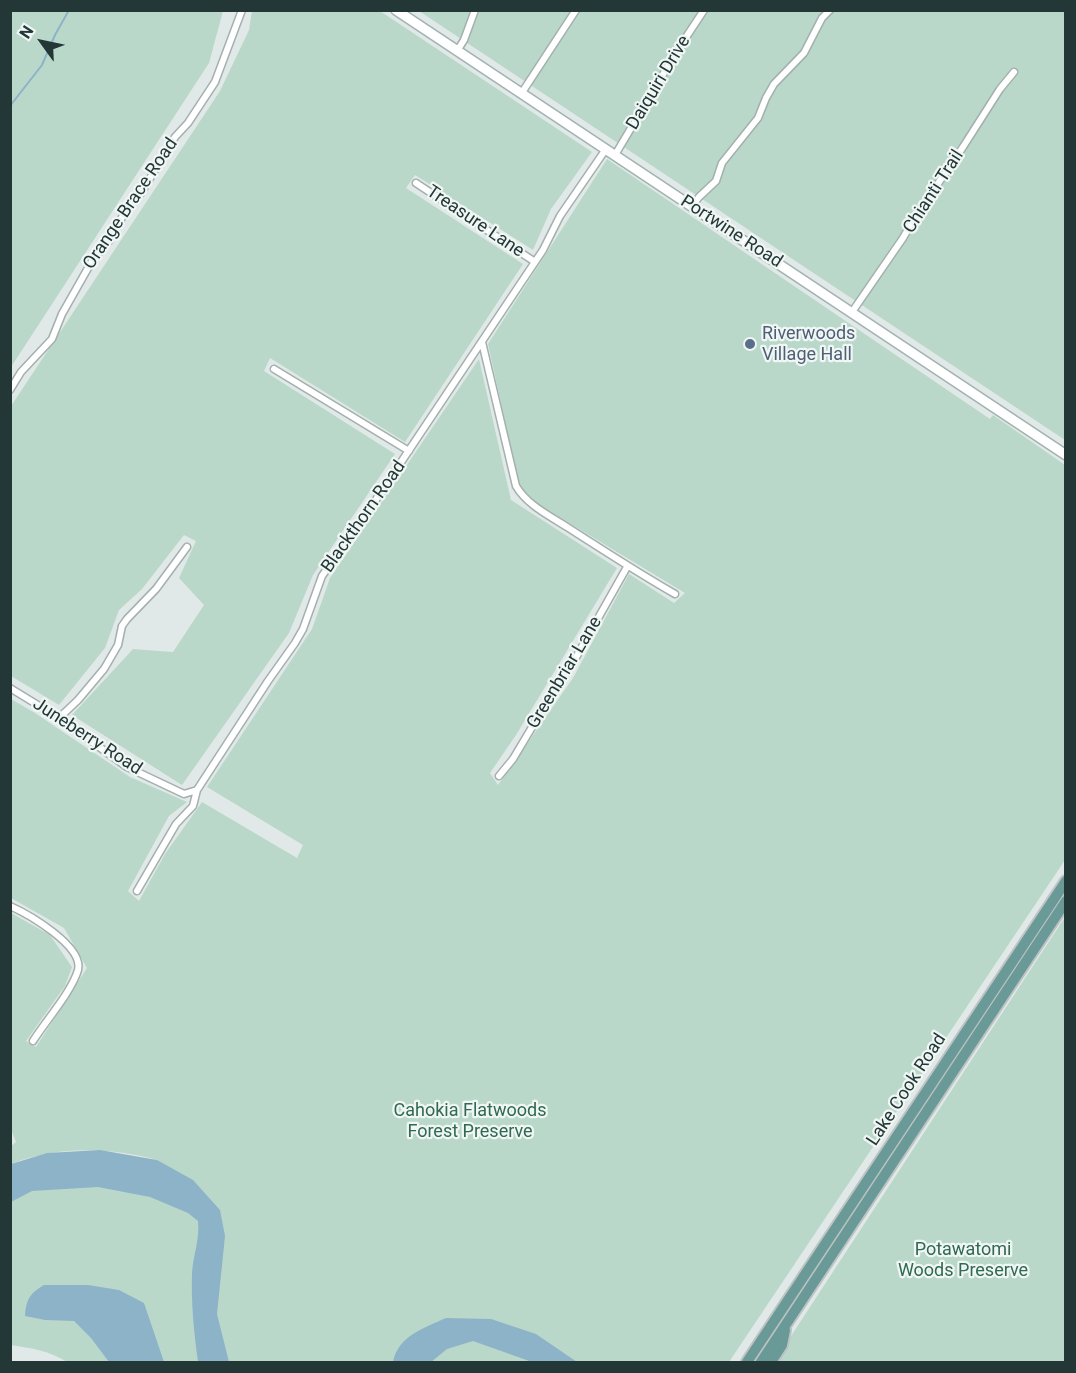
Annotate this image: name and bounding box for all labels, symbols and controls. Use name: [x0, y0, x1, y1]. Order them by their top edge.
north arrow: [12, 12, 72, 72]
text: N: [15, 22, 38, 42]
street label: Daiquiri Drive: [622, 32, 696, 134]
street label: Orange Brace Road: [79, 134, 183, 274]
street label: Chianti Trail: [899, 146, 969, 238]
street label: Treasure Lane: [422, 181, 528, 263]
street label: Portwine Road: [676, 191, 786, 273]
place label: Riverwoods Village Hall: [762, 323, 855, 366]
marker: Riverwoods Village Hall: [743, 337, 757, 351]
street label: Blackthorn Road: [317, 457, 411, 577]
street label: Greenbriar Lane: [523, 613, 607, 733]
street label: Juneberry Road: [28, 694, 146, 780]
street label: Lake Cook Road: [863, 1030, 951, 1150]
park label: Cahokia Flatwoods Forest Preserve: [394, 1100, 546, 1142]
park label: Potawatomi Woods Preserve: [898, 1239, 1028, 1282]

